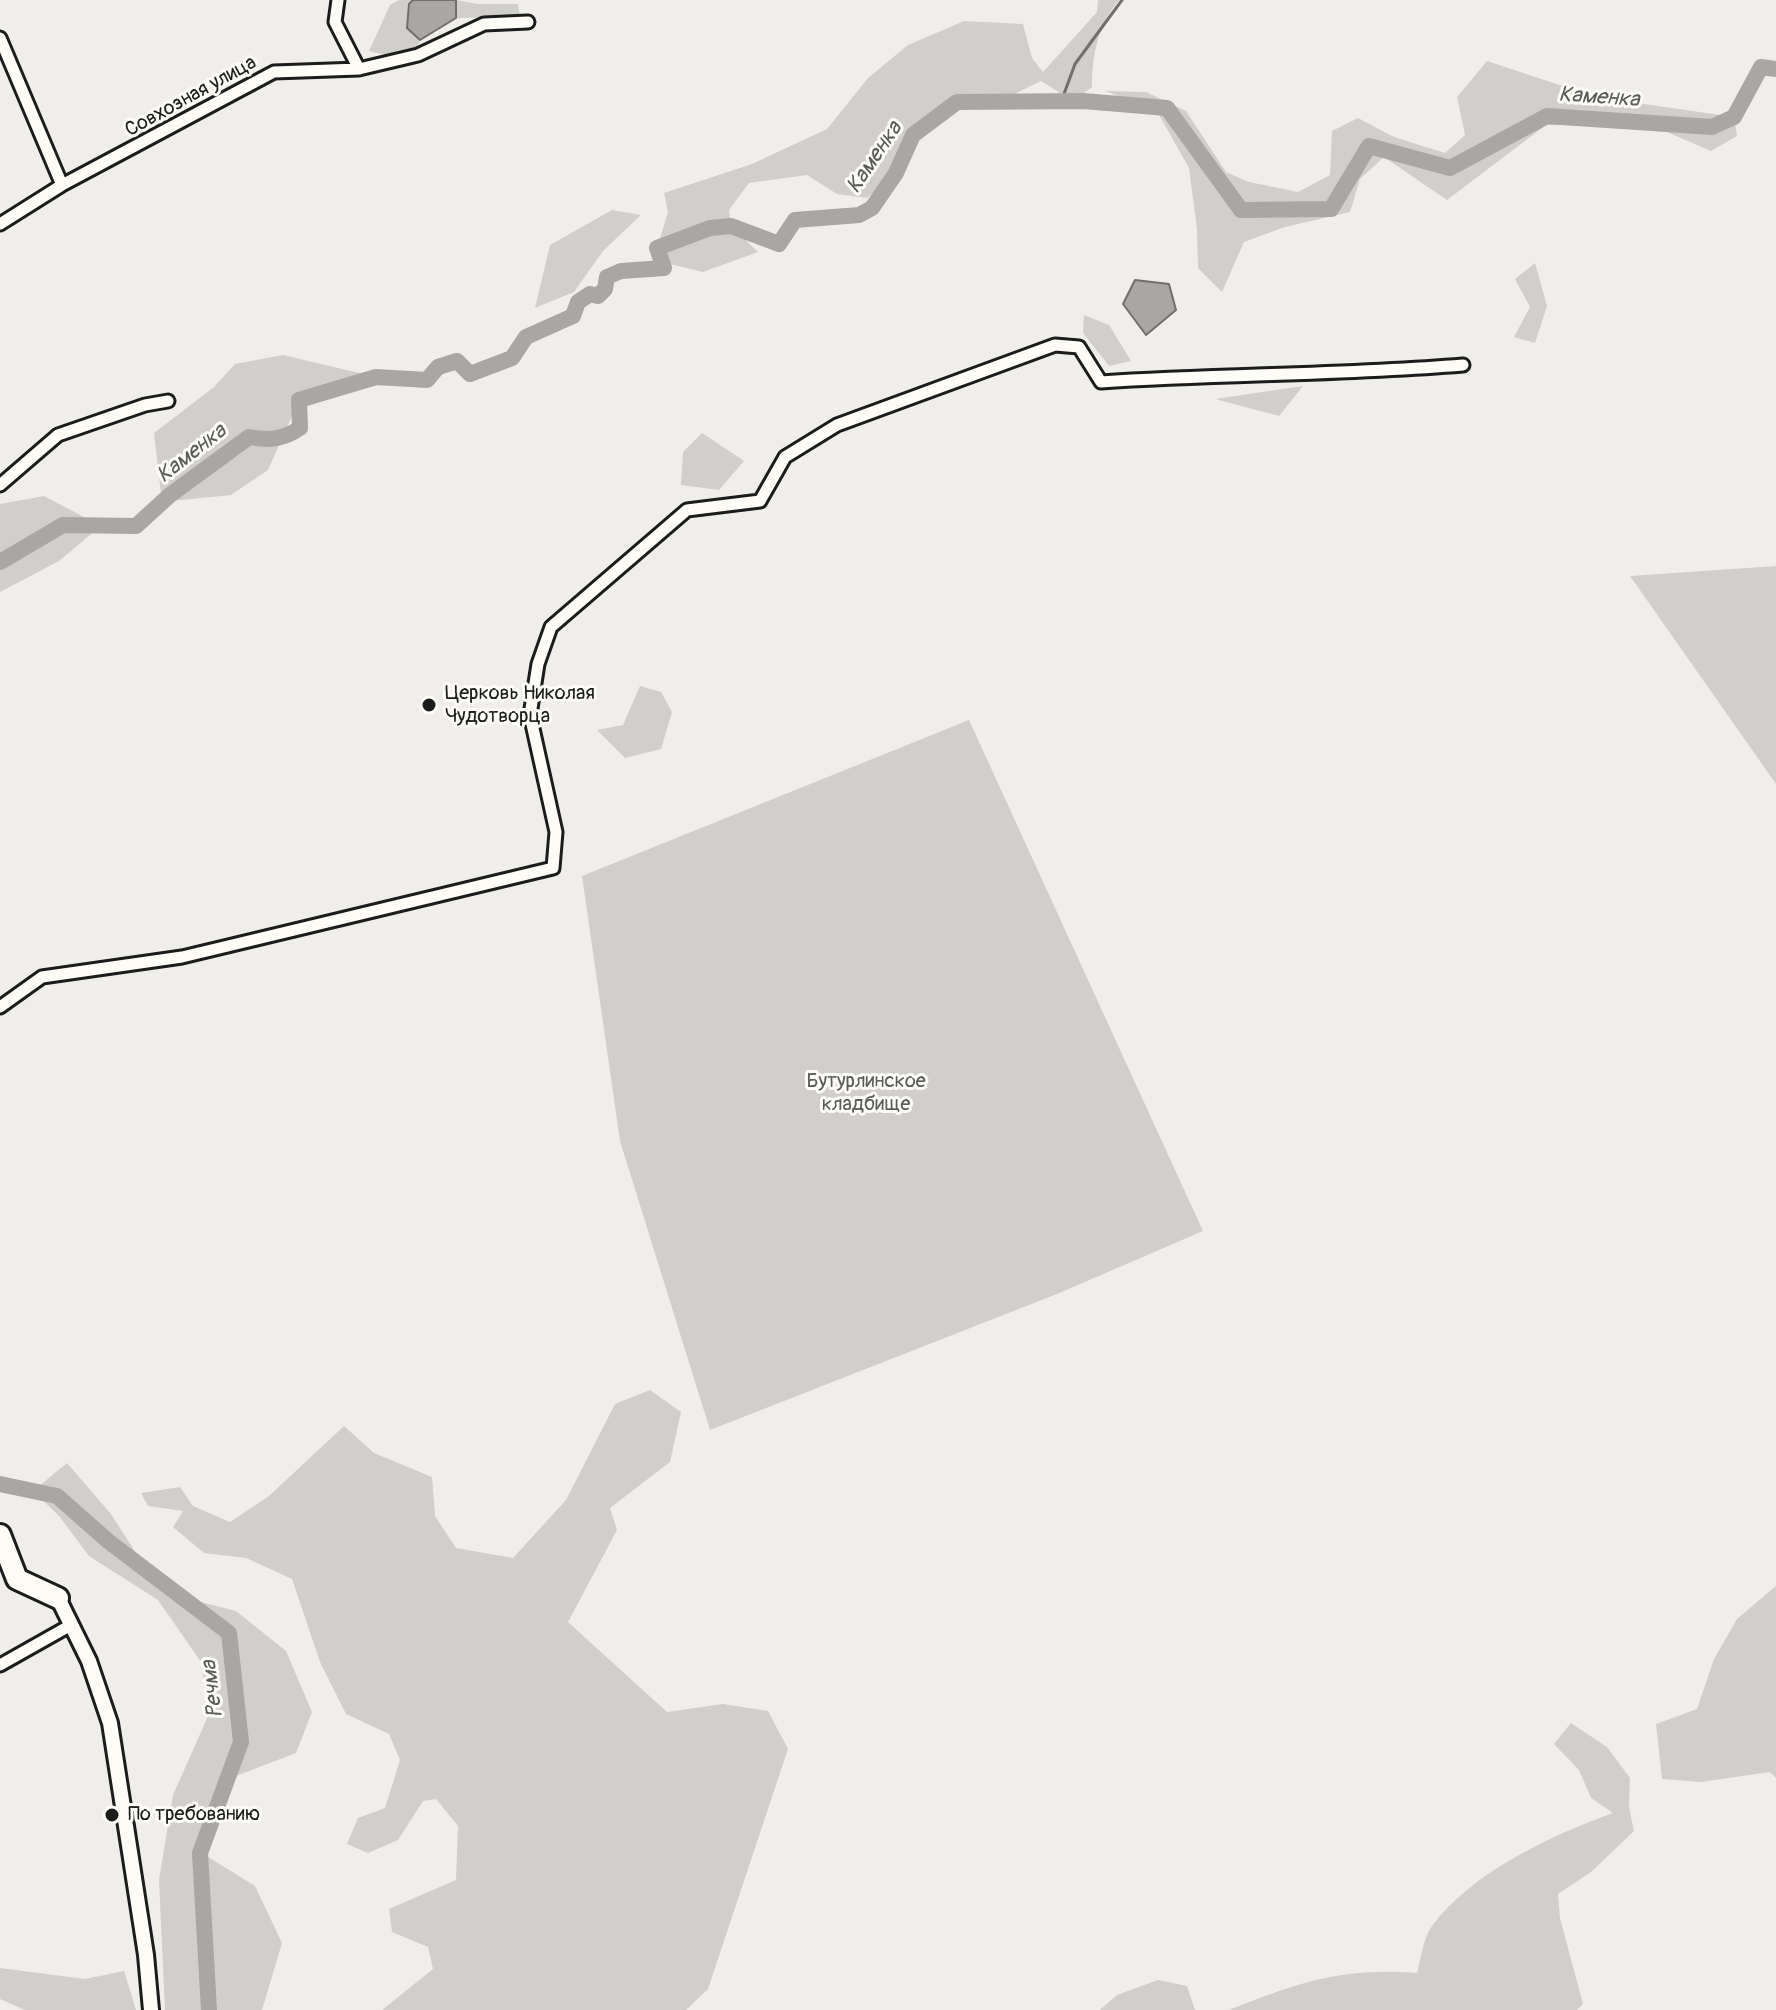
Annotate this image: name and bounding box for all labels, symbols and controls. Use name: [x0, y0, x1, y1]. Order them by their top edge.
street label: Совхозная улица: [121, 51, 261, 143]
water label: Каменка: [1558, 82, 1640, 114]
water label: Каменка: [841, 117, 909, 199]
water label: Каменка: [152, 419, 232, 489]
place label: Церковь Николая Чудотворца: [445, 682, 595, 729]
marker: Церковь Николая Чудотворца: [420, 696, 438, 714]
park label: Бутурлинское кладбище: [806, 1070, 926, 1117]
water label: Речма: [196, 1659, 230, 1719]
place label: По требованию: [128, 1803, 260, 1827]
marker: По требованию: [103, 1806, 121, 1824]

